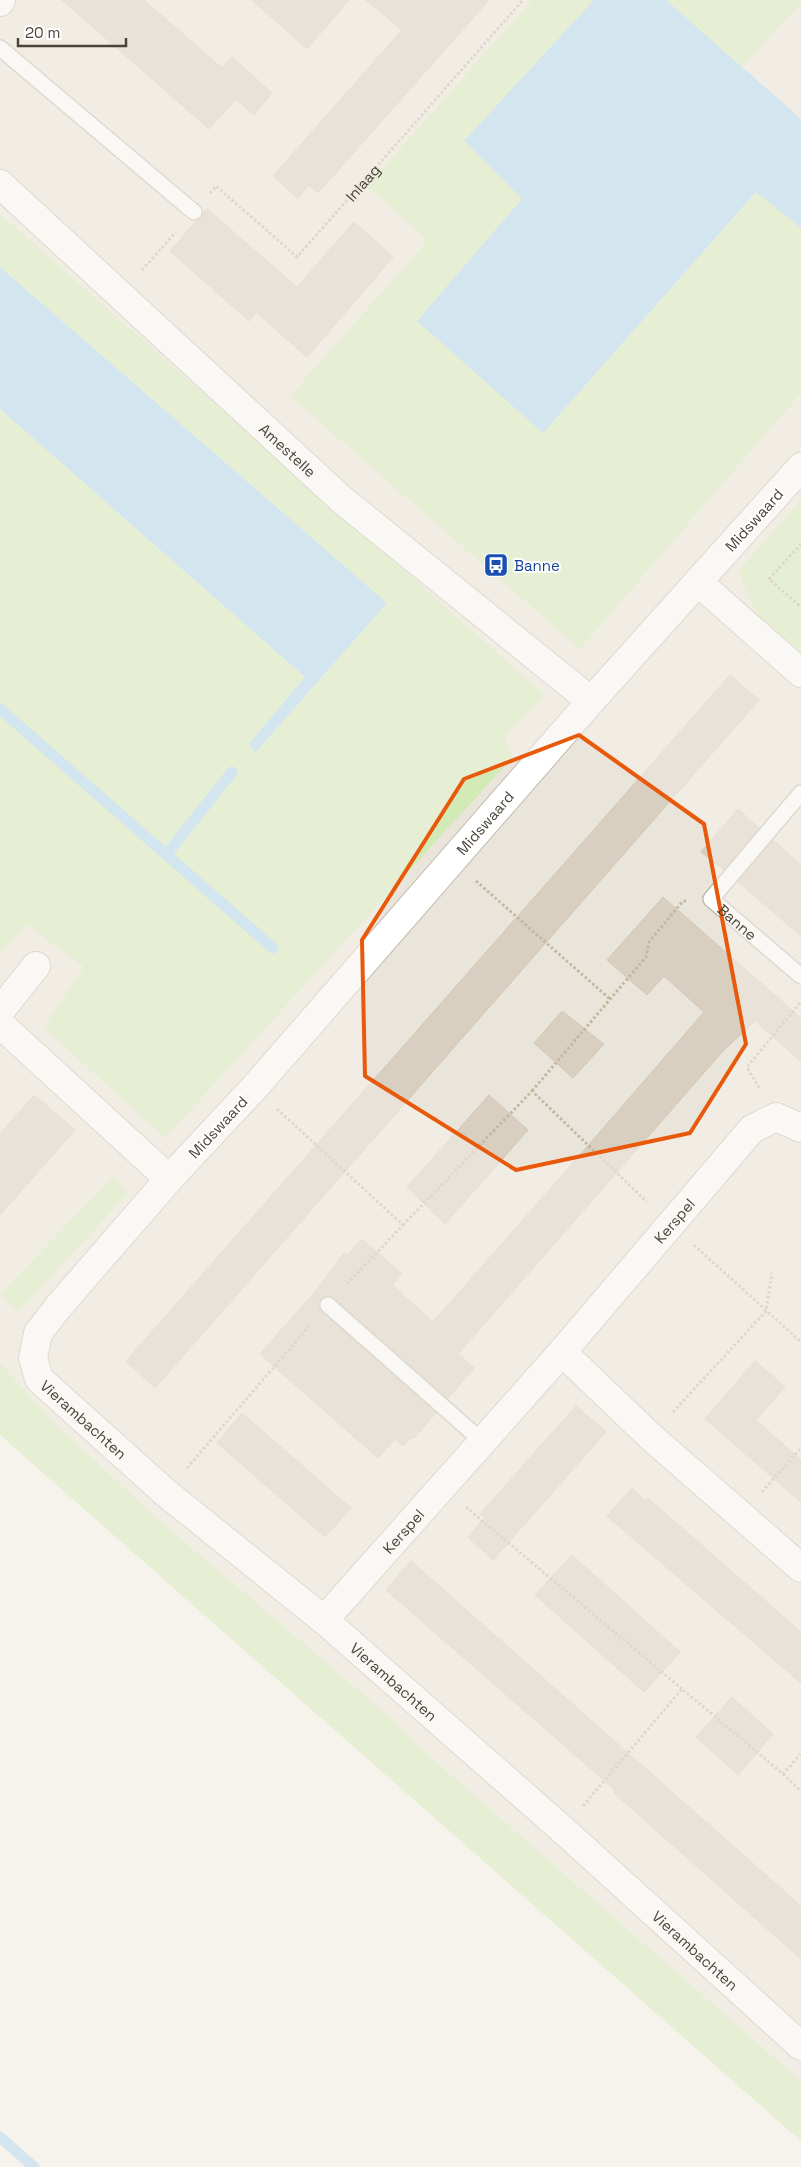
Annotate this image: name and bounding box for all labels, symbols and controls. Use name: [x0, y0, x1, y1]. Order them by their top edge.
scale bar: [18, 15, 125, 47]
text: 20 m: [25, 23, 60, 42]
street label: Inlaag: [341, 160, 384, 205]
street label: Amestelle: [256, 419, 320, 481]
street label: Midswaard: [721, 485, 787, 555]
bus stop icon: Banne: [483, 552, 509, 578]
place label: Banne: [514, 556, 560, 575]
street label: Midswaard: [452, 787, 518, 859]
street label: Banne: [714, 900, 761, 944]
street label: Midswaard: [184, 1092, 252, 1162]
street label: Kerspel: [649, 1194, 698, 1247]
street label: Vierambachten: [37, 1376, 131, 1463]
street label: Kerspel: [378, 1505, 428, 1557]
street label: Vierambachten: [346, 1638, 441, 1725]
street label: Vierambachten: [648, 1906, 742, 1994]

